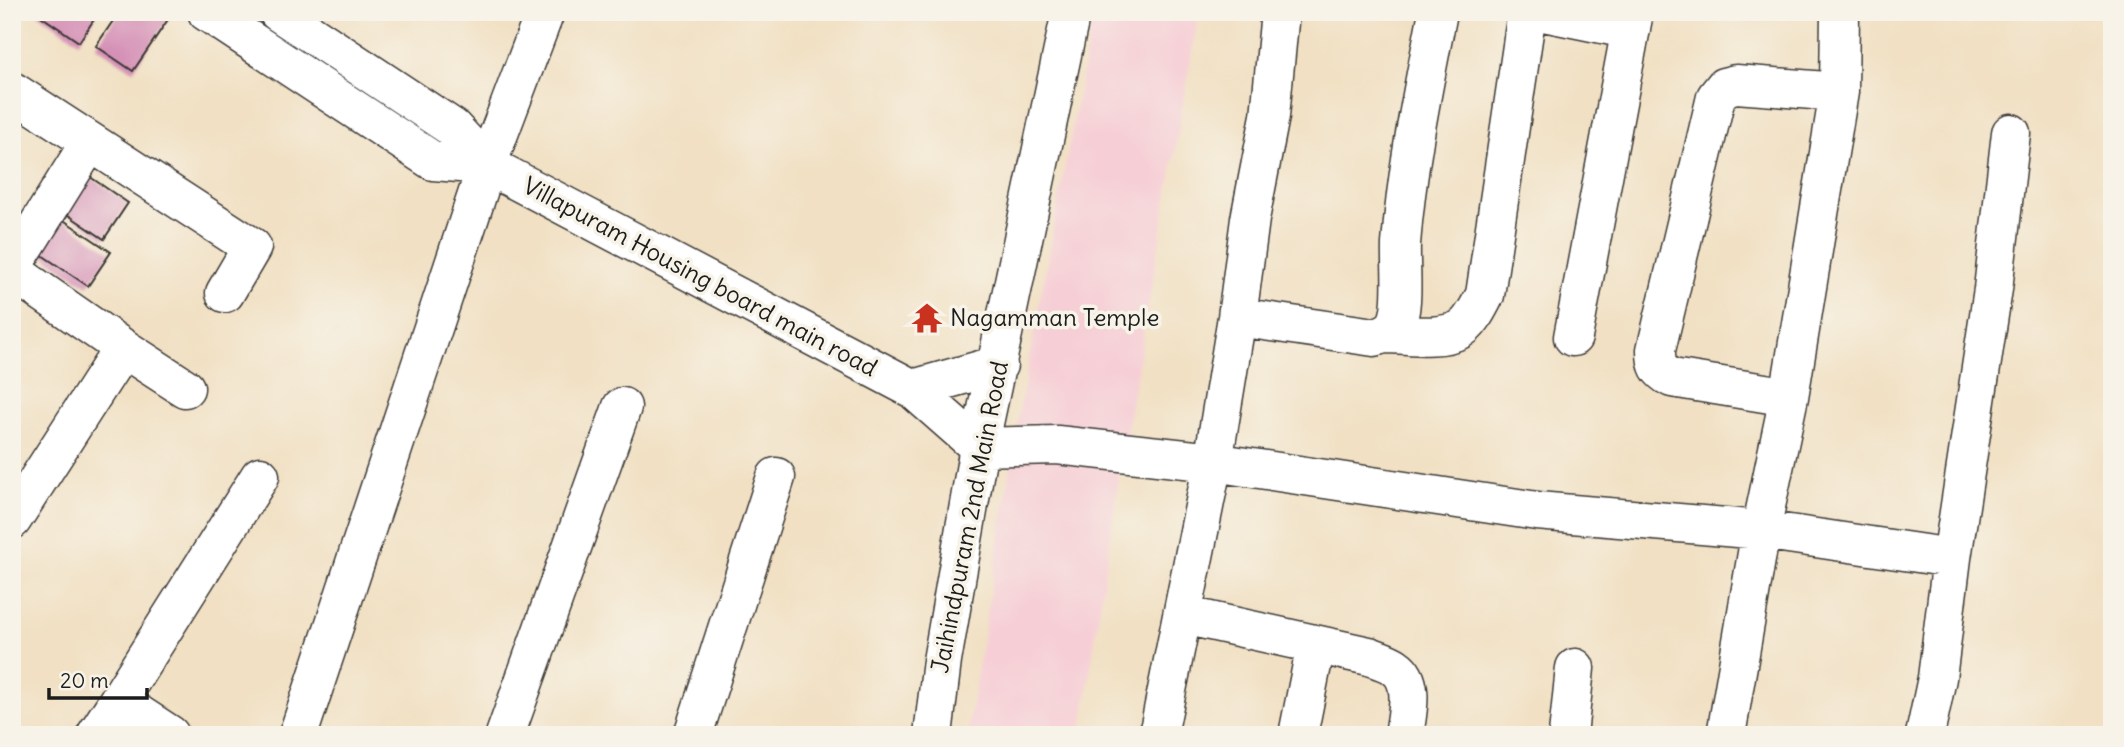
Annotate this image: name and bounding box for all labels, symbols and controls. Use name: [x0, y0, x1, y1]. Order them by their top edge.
street label: Villapuram Housing board main road: [518, 170, 883, 383]
temple icon: Nagamman Temple: [910, 301, 944, 335]
place label: Nagamman Temple: [950, 302, 1159, 332]
street label: Jaihindpuram 2nd Main Road: [924, 358, 1014, 675]
scale bar: [49, 656, 147, 700]
text: 20 m: [60, 667, 109, 694]

